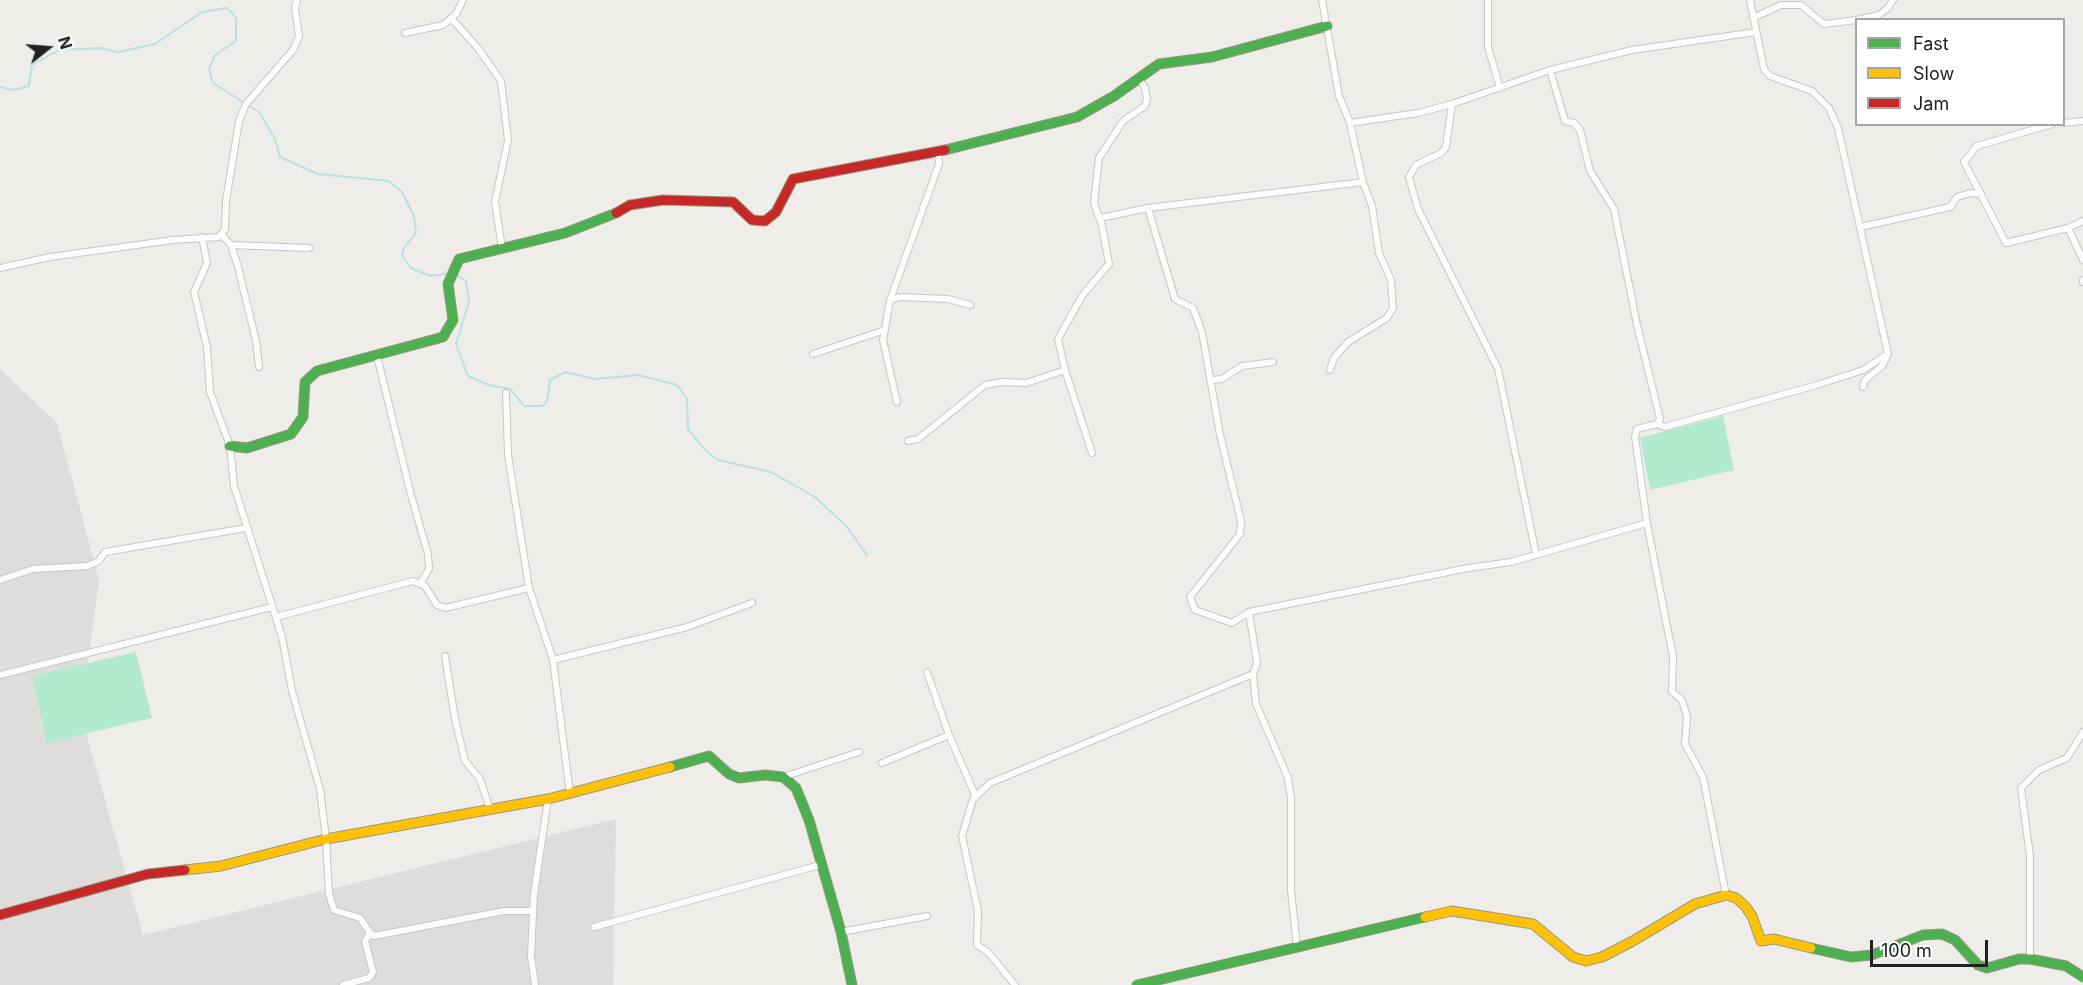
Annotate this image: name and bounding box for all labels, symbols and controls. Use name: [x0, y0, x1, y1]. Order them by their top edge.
north arrow: [18, 18, 78, 78]
legend: [1855, 18, 2065, 126]
text: Fast: [1913, 33, 1949, 54]
text: N: [54, 34, 77, 51]
text: Slow: [1913, 63, 1954, 84]
text: Jam: [1913, 93, 1949, 114]
scale bar: [1873, 928, 1992, 966]
text: 100 m: [1881, 940, 1932, 961]

